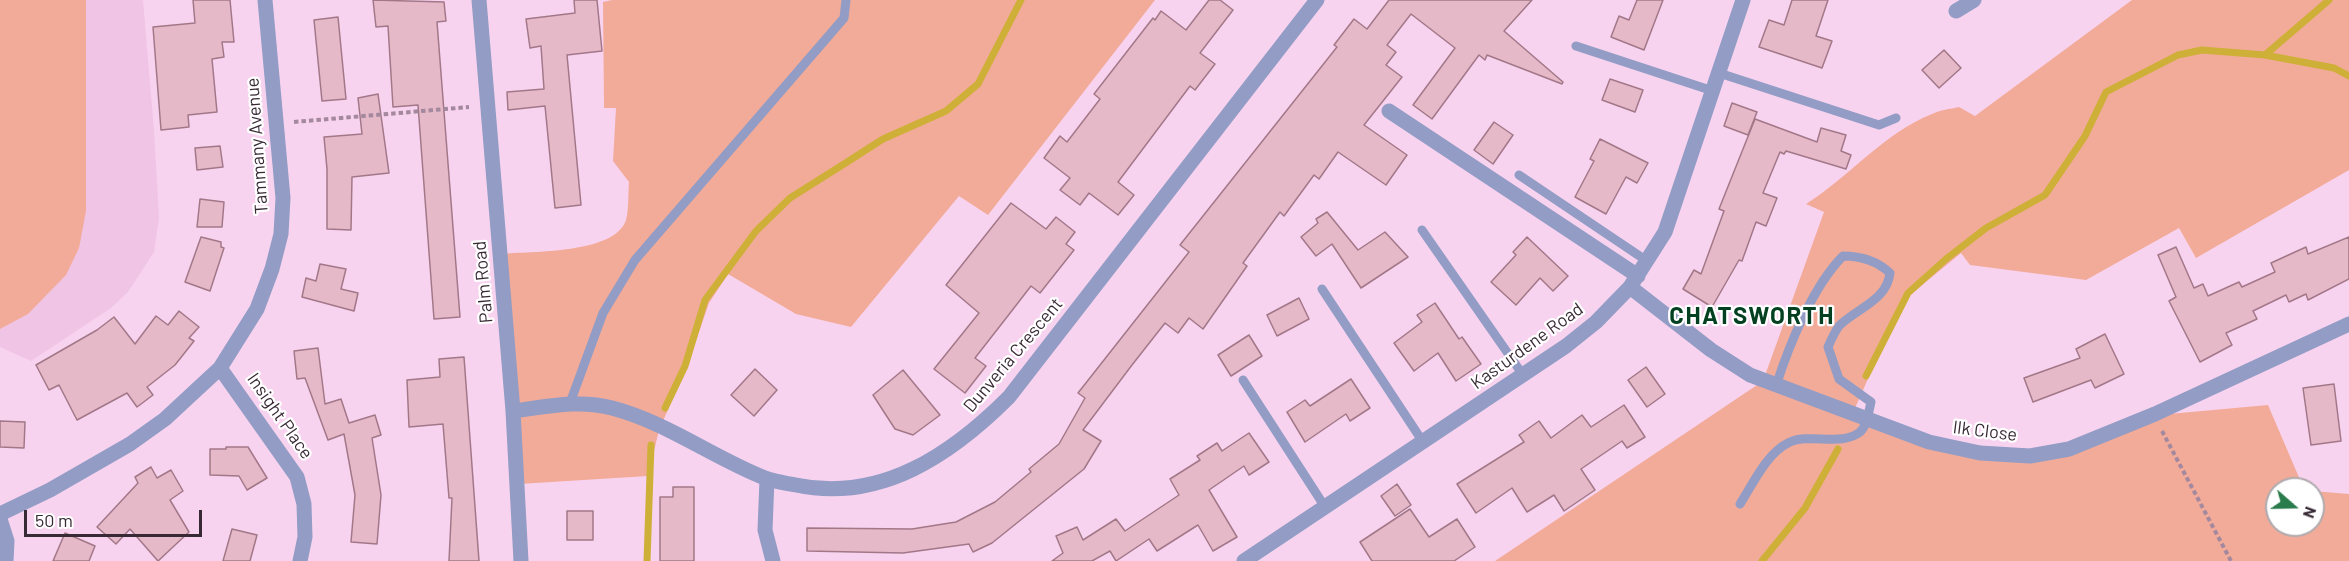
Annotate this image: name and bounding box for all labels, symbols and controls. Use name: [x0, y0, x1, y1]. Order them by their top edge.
street label: Tammany Avenue: [241, 77, 273, 215]
street label: Palm Road: [469, 240, 497, 324]
street label: Dunveria Crescent: [959, 293, 1067, 417]
street label: Kasturdene Road: [1467, 298, 1587, 394]
district label: CHATSWORTH: [1669, 302, 1835, 330]
street label: Insight Place: [242, 369, 318, 463]
street label: Ilk Close: [1952, 416, 2018, 446]
north arrow: [2265, 477, 2325, 537]
scale bar: [27, 498, 206, 536]
text: N: [2300, 504, 2321, 521]
text: 50 m: [35, 509, 73, 531]

